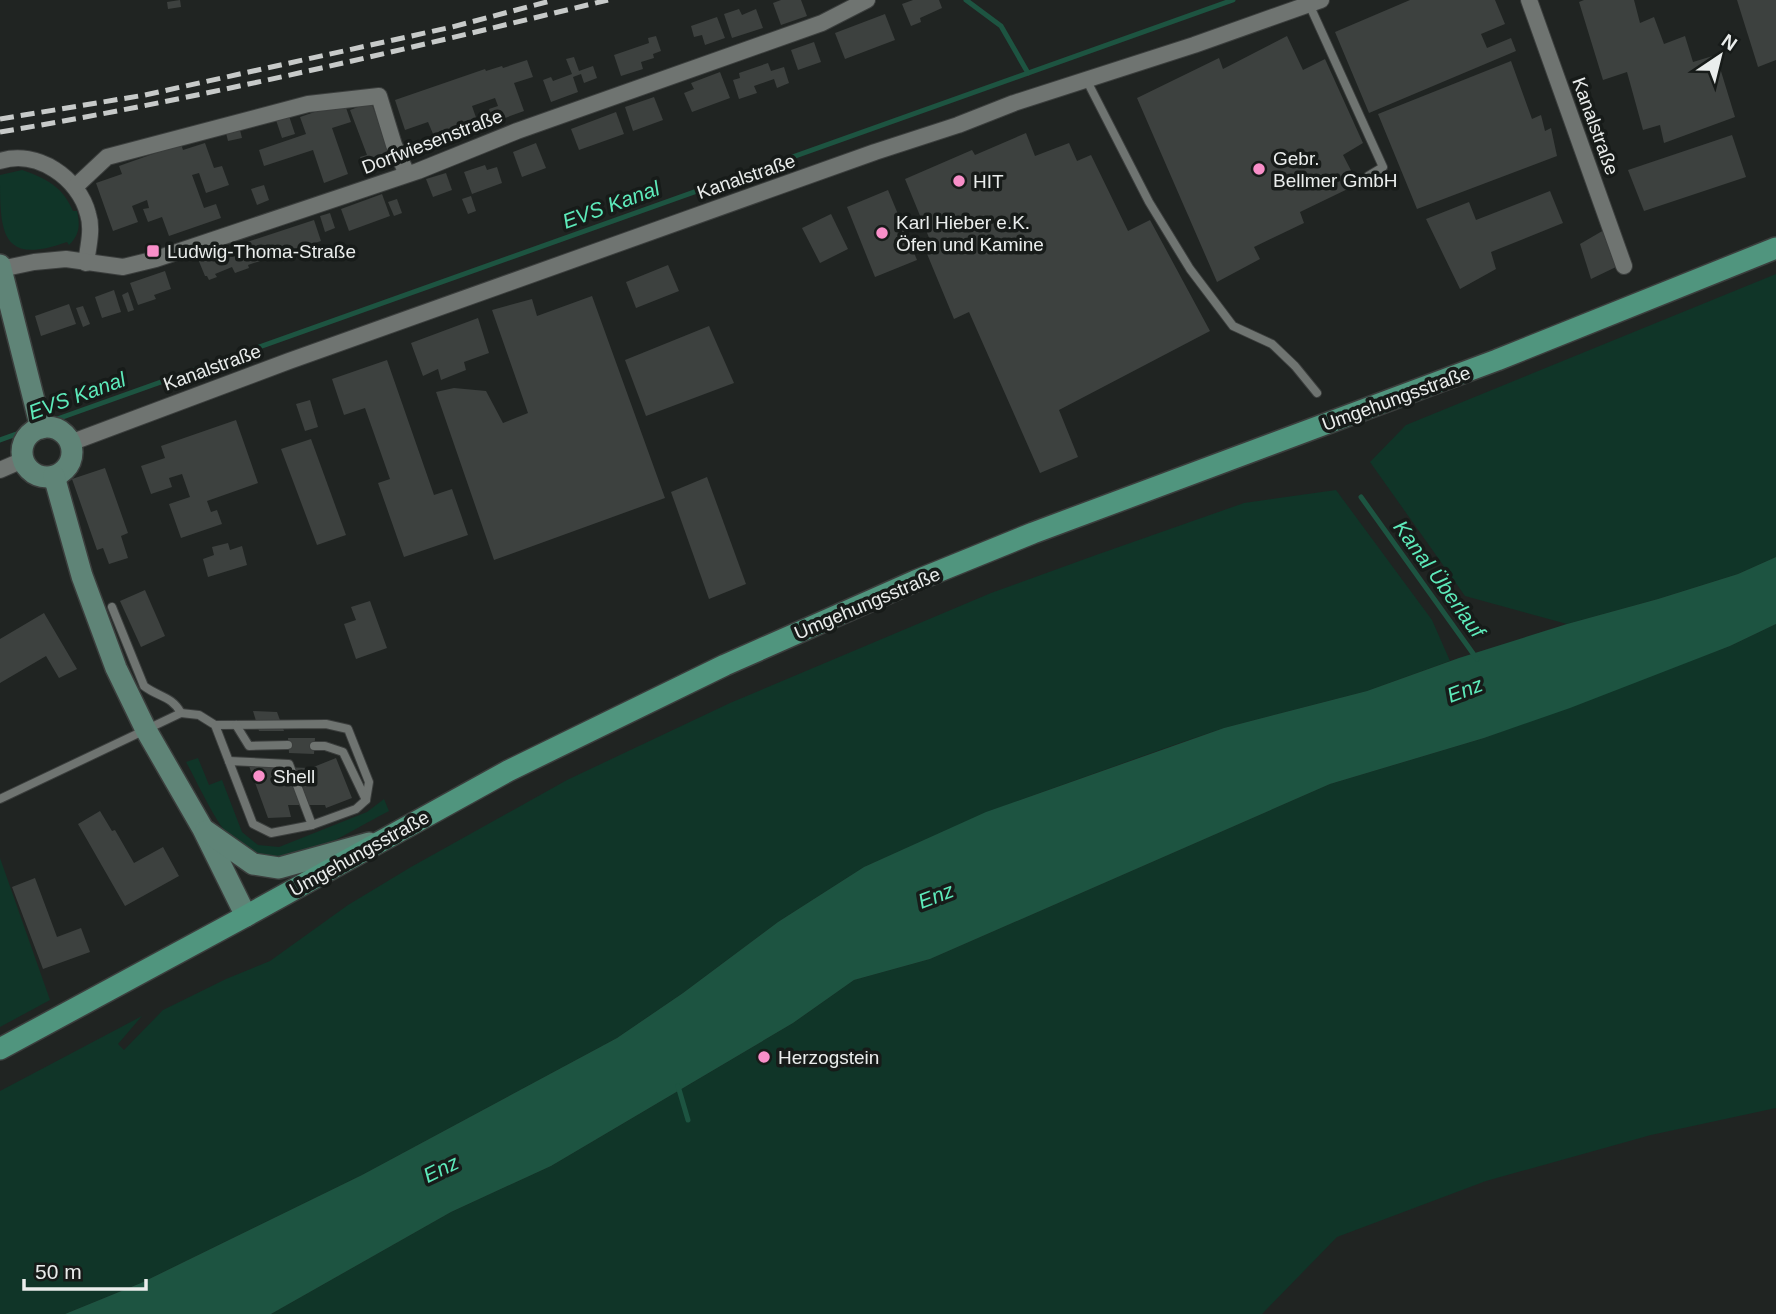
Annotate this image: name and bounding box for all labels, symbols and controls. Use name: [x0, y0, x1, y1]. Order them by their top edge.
north arrow: [1685, 21, 1755, 91]
text: N: [1718, 30, 1741, 55]
street label: Kanalstraße: [1568, 74, 1623, 178]
street label: Dorfwiesenstraße: [359, 105, 505, 178]
place label: Gebr. Bellmer GmbH: [1273, 148, 1398, 191]
street label: Kanalstraße: [694, 150, 798, 203]
marker: Gebr. Bellmer GmbH: [1251, 161, 1267, 177]
place label: HIT: [973, 171, 1004, 192]
marker: HIT: [951, 173, 967, 189]
water label: EVS Kanal: [559, 176, 664, 233]
place label: Karl Hieber e.K. Öfen und Kamine: [896, 212, 1044, 255]
marker: Karl Hieber e.K. Öfen und Kamine: [874, 225, 890, 241]
place label: Ludwig-Thoma-Straße: [167, 241, 356, 262]
marker: Ludwig-Thoma-Straße: [145, 243, 161, 259]
street label: Kanalstraße: [160, 340, 264, 395]
street label: Umgehungsstraße: [1319, 362, 1473, 435]
water label: EVS Kanal: [25, 367, 130, 424]
water label: Kanal Überlauf: [1389, 516, 1491, 643]
street label: Umgehungsstraße: [791, 563, 943, 644]
water label: Enz: [1444, 672, 1486, 707]
place label: Shell: [273, 766, 315, 787]
marker: Shell: [251, 768, 267, 784]
street label: Umgehungsstraße: [286, 806, 433, 901]
water label: Enz: [915, 878, 957, 913]
place label: Herzogstein: [778, 1047, 879, 1068]
marker: Herzogstein: [756, 1049, 772, 1065]
water label: Enz: [419, 1150, 463, 1187]
scale bar: [24, 1248, 147, 1292]
text: 50 m: [35, 1260, 82, 1283]

